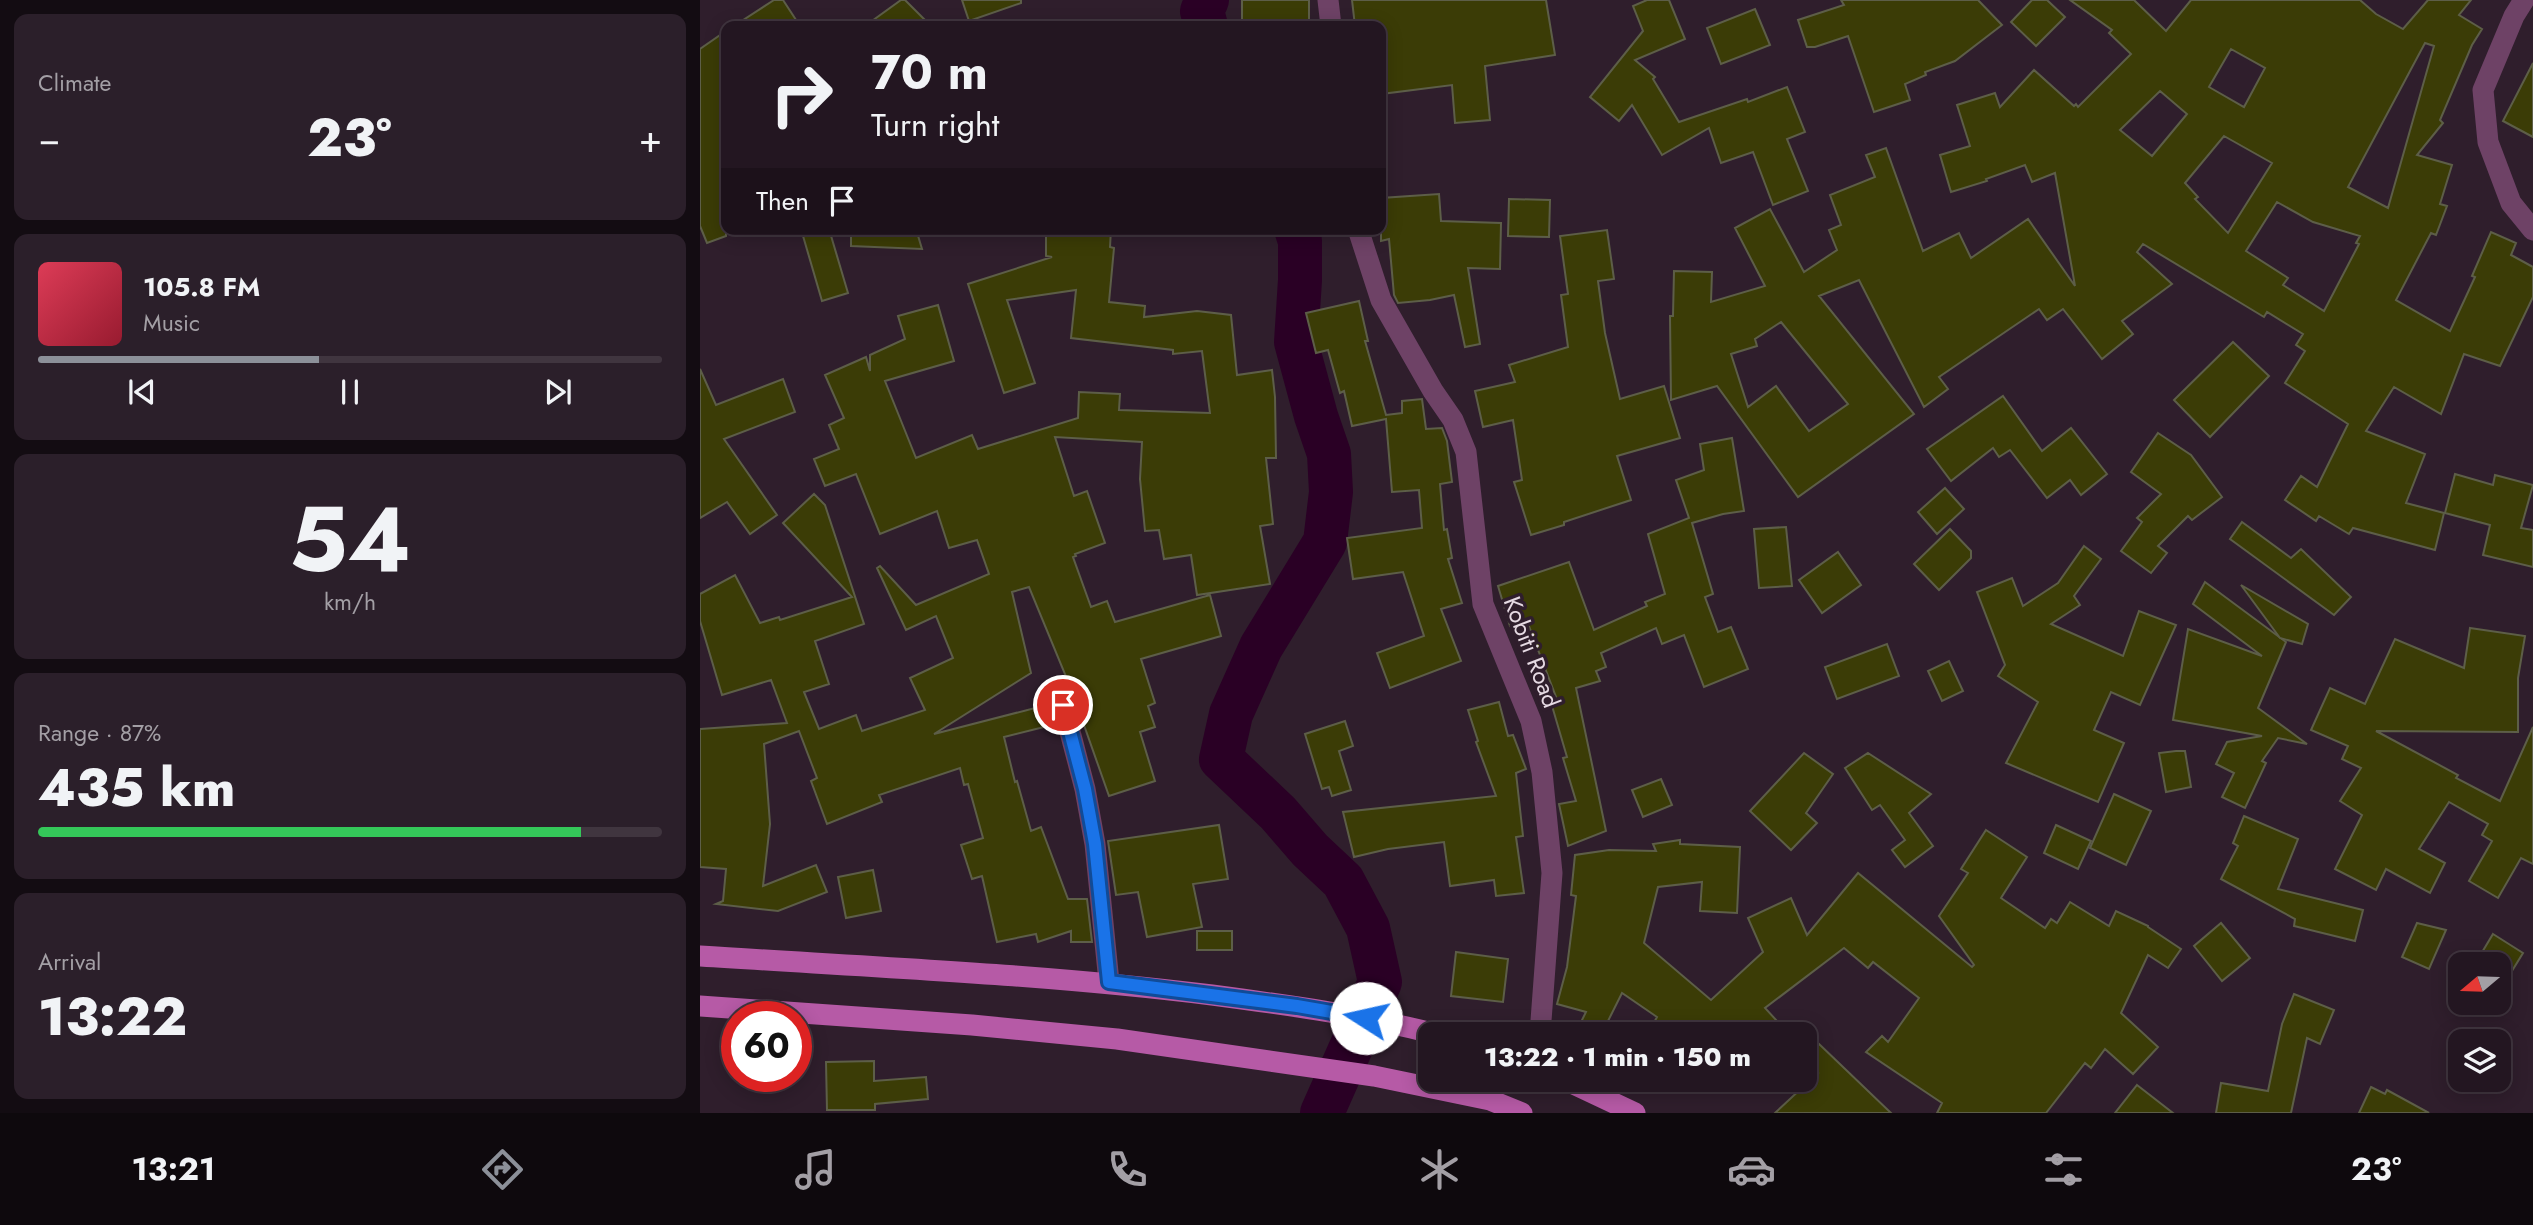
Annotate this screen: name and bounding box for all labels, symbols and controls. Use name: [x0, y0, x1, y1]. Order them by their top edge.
text: 70 m: [871, 37, 988, 107]
icon: right: [756, 49, 847, 140]
text: Climate: [38, 66, 111, 100]
text: 23°: [307, 100, 392, 176]
text: Turn right: [871, 102, 1000, 148]
text: −: [38, 111, 60, 166]
text: +: [639, 111, 662, 166]
text: Then: [756, 182, 809, 220]
icon: arrive: [823, 182, 861, 220]
text: 105.8 FM: [143, 268, 260, 306]
text: Music: [143, 306, 200, 340]
icon: previous: [123, 373, 161, 411]
icon: pause: [331, 373, 369, 411]
icon: next: [539, 373, 577, 411]
text: 54: [289, 474, 411, 605]
text: km/h: [324, 585, 376, 619]
street label: Kobiti Road: [1495, 591, 1569, 713]
pin: [1033, 675, 1093, 735]
icon: arrive: [1044, 686, 1082, 724]
text: Range · 87%: [38, 716, 161, 750]
text: 435 km: [38, 750, 235, 826]
text: Arrival: [38, 945, 101, 979]
north arrow: [2448, 952, 2511, 1015]
map controls: [2448, 952, 2511, 1092]
text: 13:22: [38, 979, 187, 1055]
position arrow: [1329, 981, 1403, 1055]
speed limit sign: 60: [721, 1001, 812, 1092]
button: layers: [2448, 1029, 2511, 1092]
text: 13:22 · 1 min · 150 m: [1484, 1038, 1751, 1076]
icon: directions: [478, 1145, 527, 1194]
icon: music: [791, 1145, 840, 1194]
icon: phone: [1103, 1145, 1152, 1194]
icon: climate: [1415, 1145, 1464, 1194]
icon: car: [1727, 1145, 1776, 1194]
icon: filters: [2039, 1145, 2088, 1194]
text: 13:21: [132, 1146, 215, 1192]
text: 23°: [2351, 1146, 2401, 1192]

